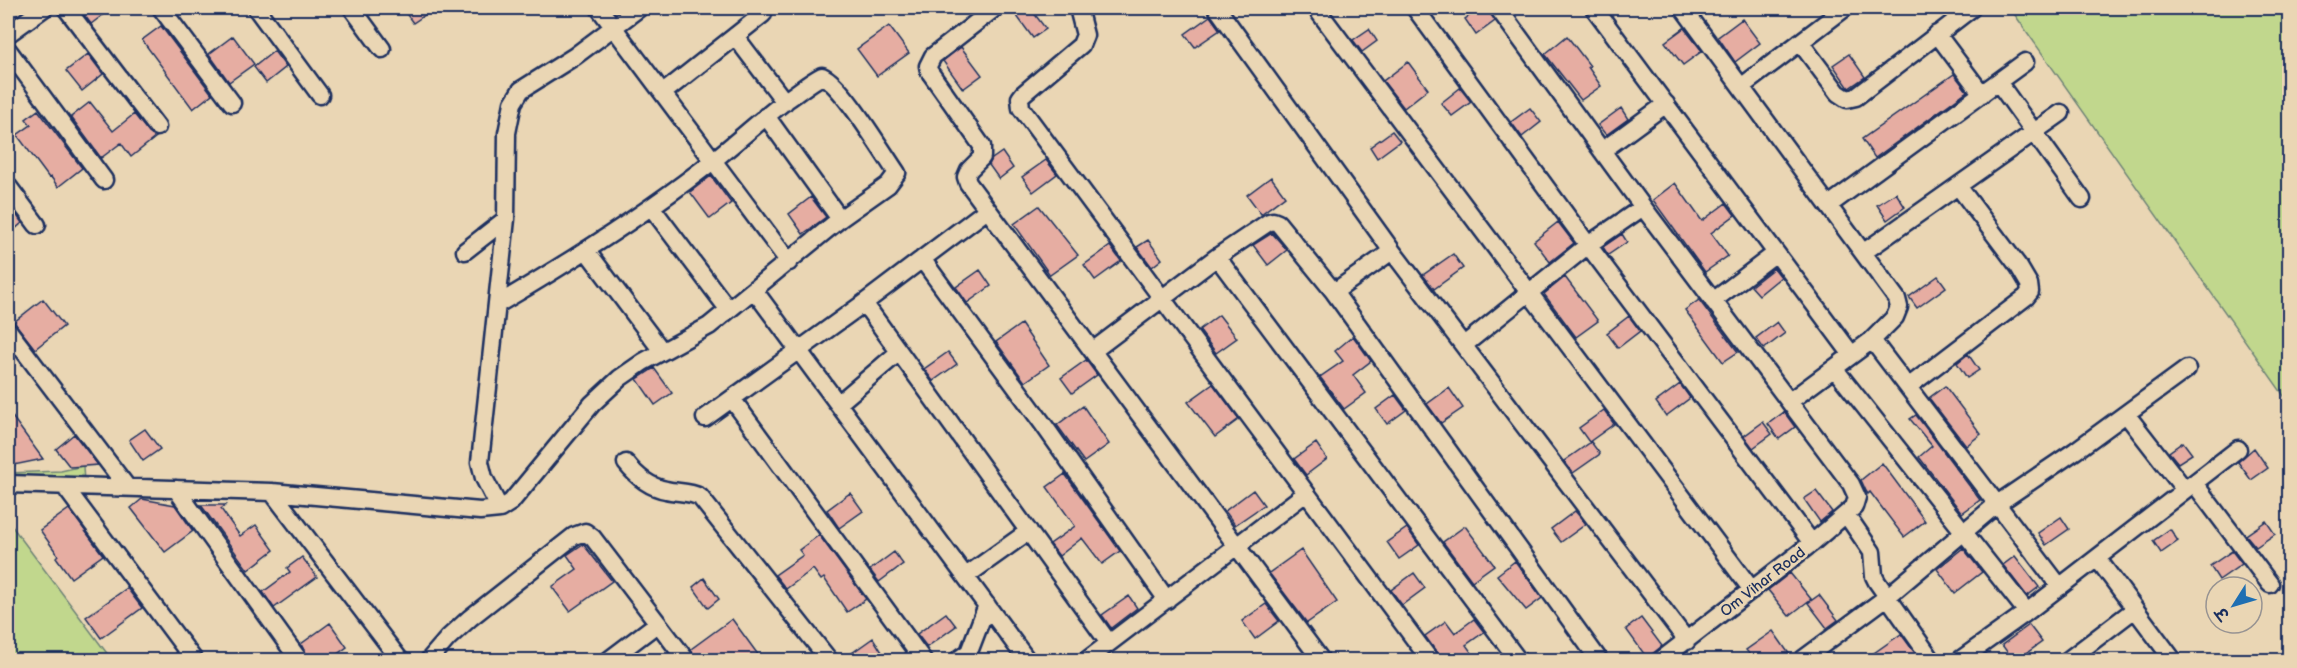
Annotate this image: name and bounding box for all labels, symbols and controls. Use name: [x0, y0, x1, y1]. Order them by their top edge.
street label: Om Vihar Road: [1717, 543, 1809, 621]
north arrow: [2204, 575, 2264, 635]
text: उ: [2212, 602, 2235, 625]

